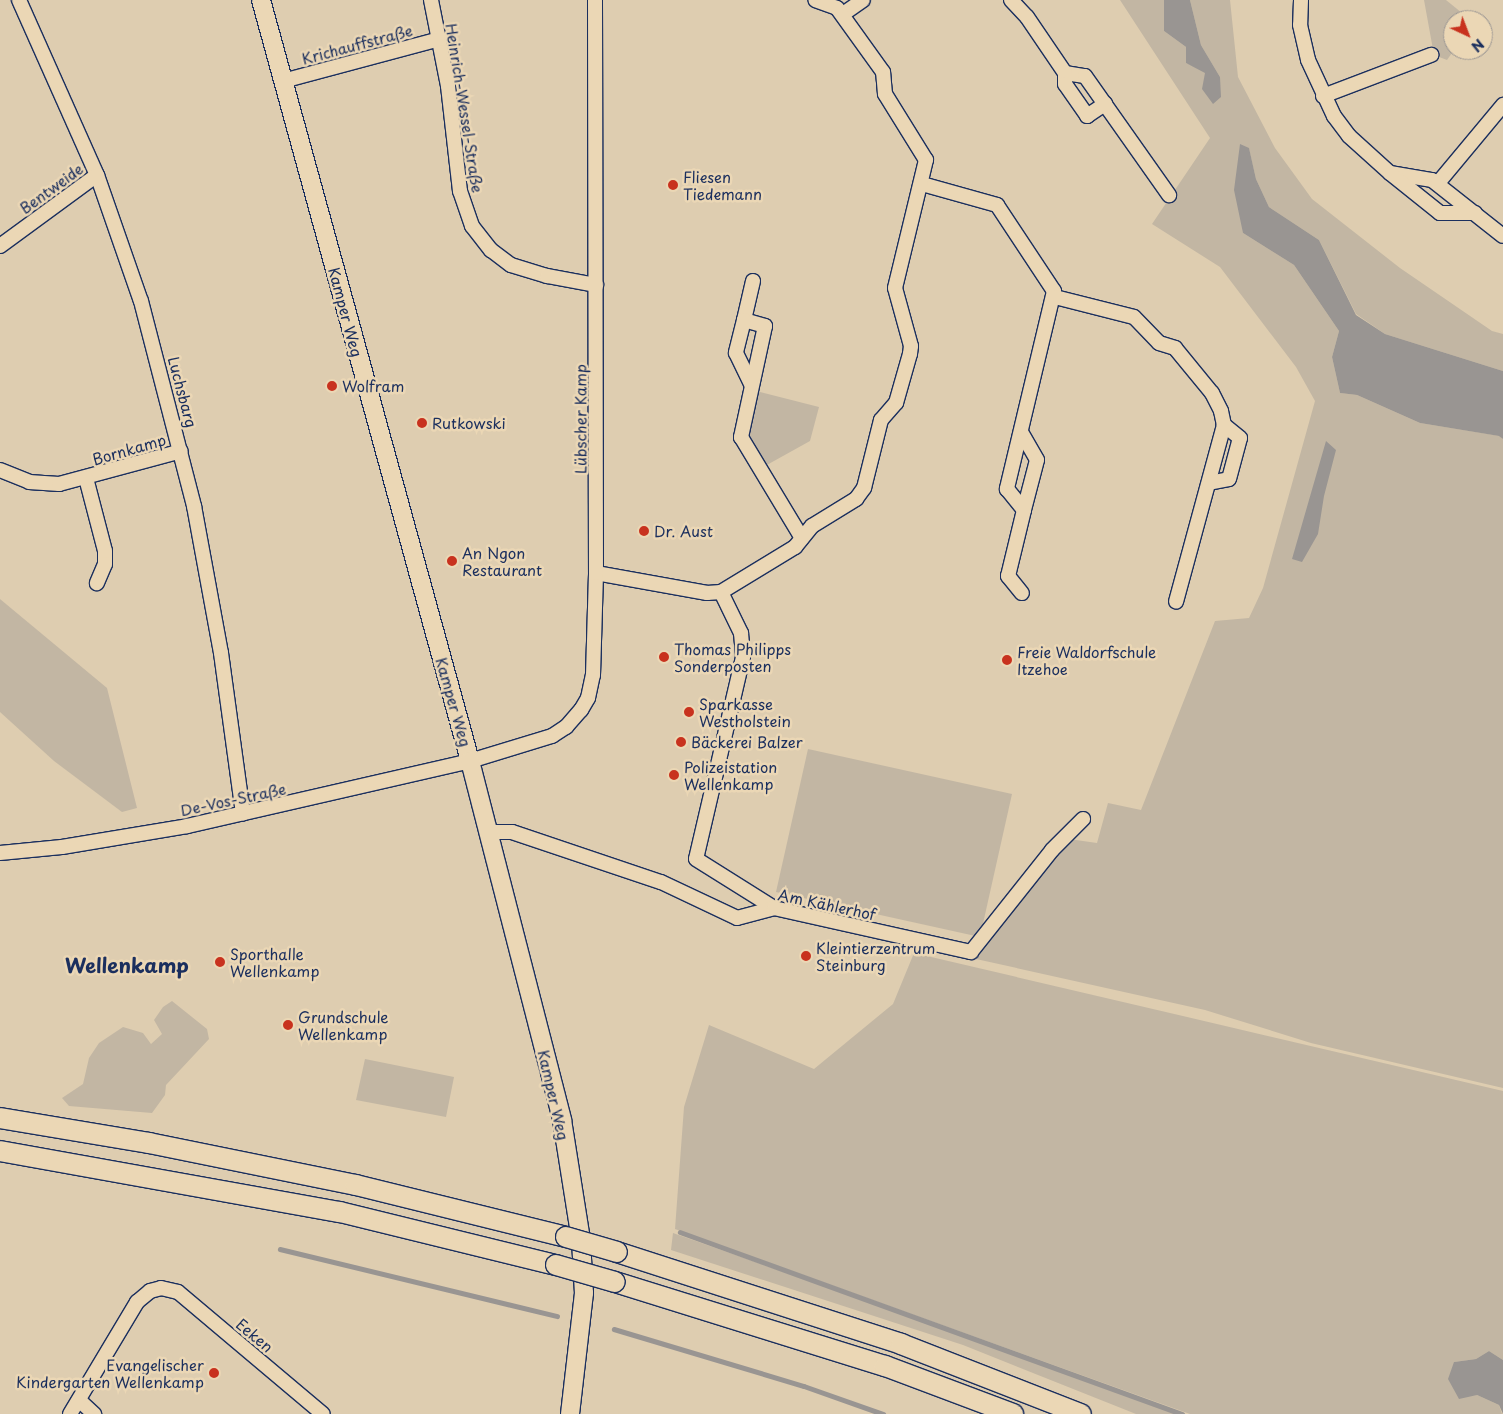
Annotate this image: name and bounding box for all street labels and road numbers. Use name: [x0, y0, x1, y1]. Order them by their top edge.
street label: Krichauffstraße: [300, 21, 414, 67]
street label: Heinrich-Wessel-Straße: [443, 22, 487, 194]
street label: Bentweide: [16, 159, 86, 217]
street label: Kamper Weg: [325, 265, 367, 359]
street label: Luchsbarg: [165, 355, 201, 429]
street label: Lübscher Kamp: [571, 364, 589, 474]
street label: Bornkamp: [90, 430, 168, 468]
street label: Kamper Weg: [433, 655, 475, 749]
street label: De-Vos-Straße: [179, 779, 287, 819]
street label: Am Kählerhof: [776, 885, 878, 923]
street label: Kamper Weg: [535, 1048, 573, 1142]
street label: Eeken: [233, 1314, 277, 1356]

